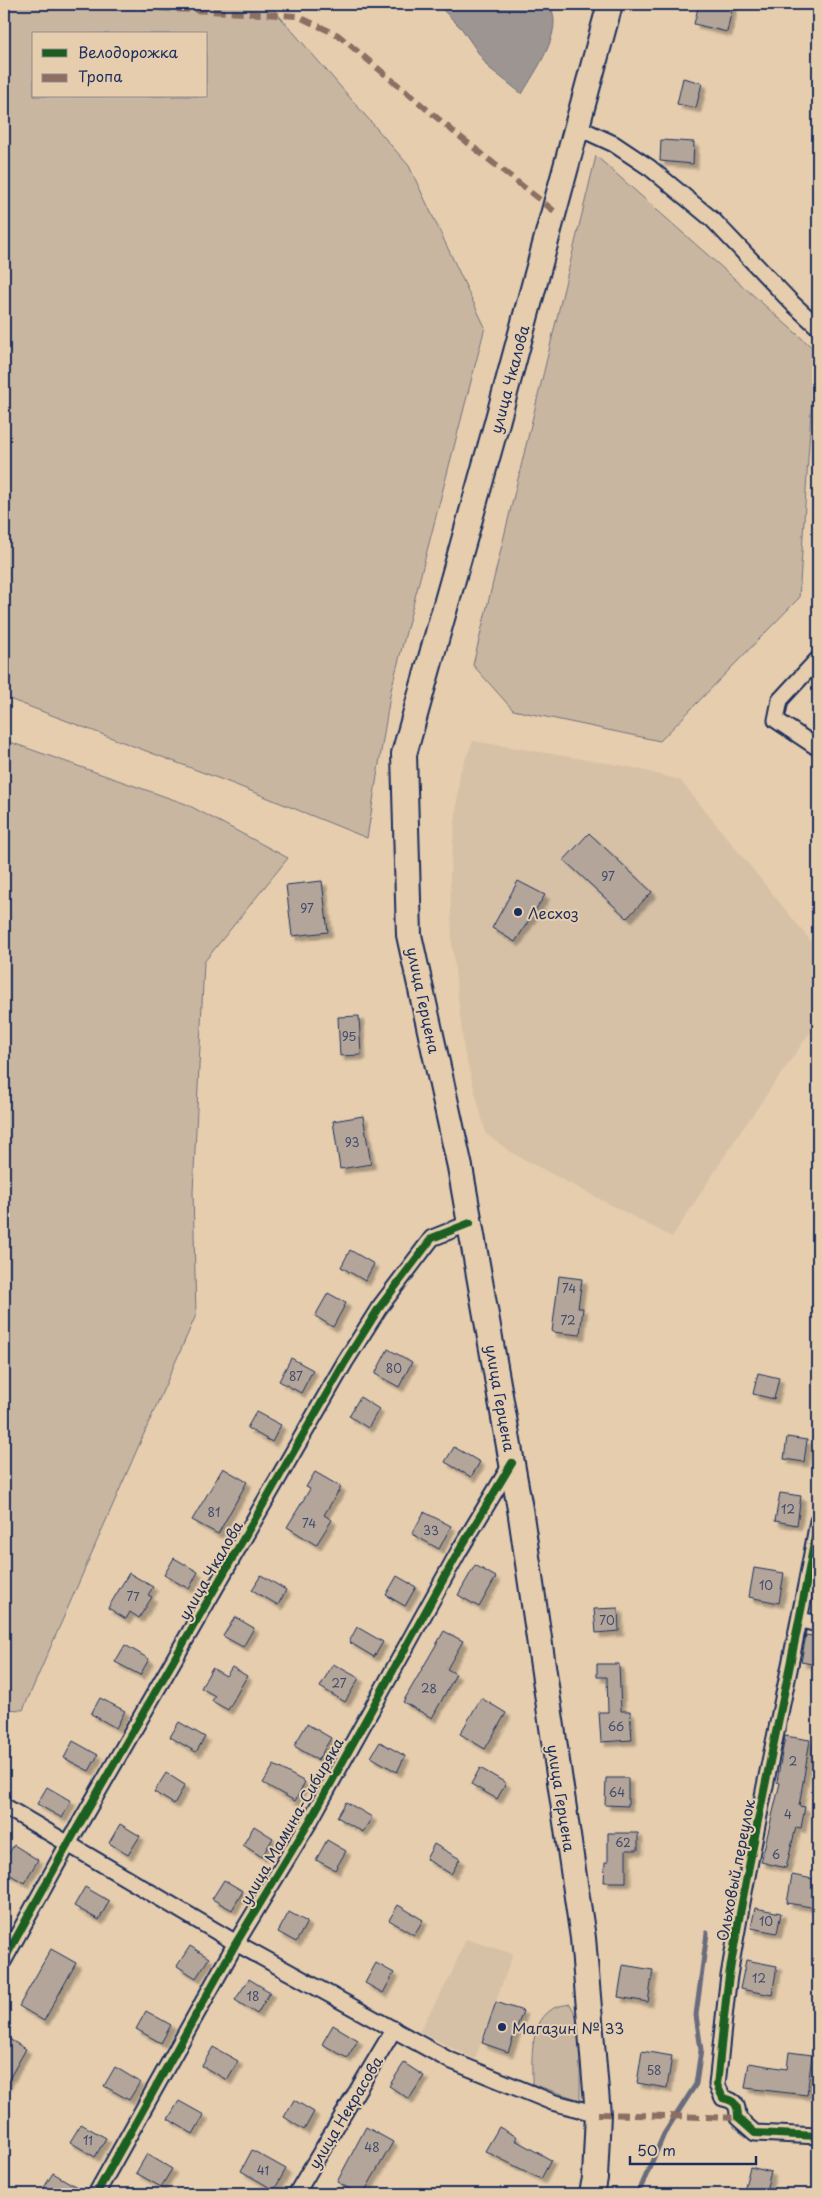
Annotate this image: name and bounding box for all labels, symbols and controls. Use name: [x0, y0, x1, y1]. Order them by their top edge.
legend: [32, 32, 208, 98]
text: Велодорожка: [78, 40, 179, 63]
text: Тропа: [78, 64, 123, 87]
street label: улица Чкалова: [483, 322, 535, 436]
house number: 97: [601, 867, 615, 885]
house number: 97: [300, 899, 314, 917]
place label: Лесхоз: [528, 901, 579, 924]
marker: Лесхоз: [512, 906, 524, 918]
street label: улица Герцена: [401, 945, 447, 1056]
house number: 95: [342, 1027, 356, 1045]
house number: 93: [345, 1133, 359, 1151]
house number: 74: [562, 1279, 576, 1297]
house number: 72: [560, 1311, 576, 1329]
street label: улица Герцена: [480, 1343, 522, 1454]
house number: 80: [386, 1359, 402, 1377]
house number: 87: [289, 1367, 303, 1385]
house number: 12: [781, 1500, 795, 1518]
house number: 81: [208, 1503, 220, 1521]
house number: 74: [302, 1514, 316, 1532]
street label: улица Чкалова: [172, 1515, 248, 1624]
house number: 33: [423, 1521, 439, 1539]
house number: 10: [759, 1576, 773, 1594]
house number: 77: [126, 1587, 140, 1605]
house number: 70: [599, 1611, 615, 1629]
house number: 27: [332, 1674, 347, 1692]
house number: 28: [421, 1679, 437, 1697]
house number: 66: [608, 1717, 624, 1735]
street label: улица Мамина-Сибиряка: [234, 1732, 349, 1909]
street label: улица Герцена: [542, 1743, 582, 1854]
house number: 2: [789, 1752, 797, 1770]
house number: 64: [609, 1783, 625, 1801]
street label: Ольховый переулок: [710, 1797, 760, 1943]
house number: 4: [784, 1805, 792, 1823]
house number: 62: [615, 1833, 631, 1851]
house number: 6: [772, 1845, 780, 1863]
house number: 10: [759, 1912, 773, 1930]
house number: 12: [752, 1969, 766, 1987]
house number: 18: [247, 1987, 259, 2005]
place label: Магазин № 33: [512, 2016, 624, 2039]
marker: Магазин № 33: [496, 2021, 508, 2033]
street label: улица Некрасова: [302, 2051, 388, 2173]
house number: 58: [646, 2061, 662, 2079]
house number: 11: [83, 2131, 93, 2149]
scale bar: [630, 2133, 756, 2165]
house number: 48: [364, 2138, 380, 2156]
text: 50 m: [637, 2138, 676, 2161]
house number: 41: [257, 2161, 269, 2179]

